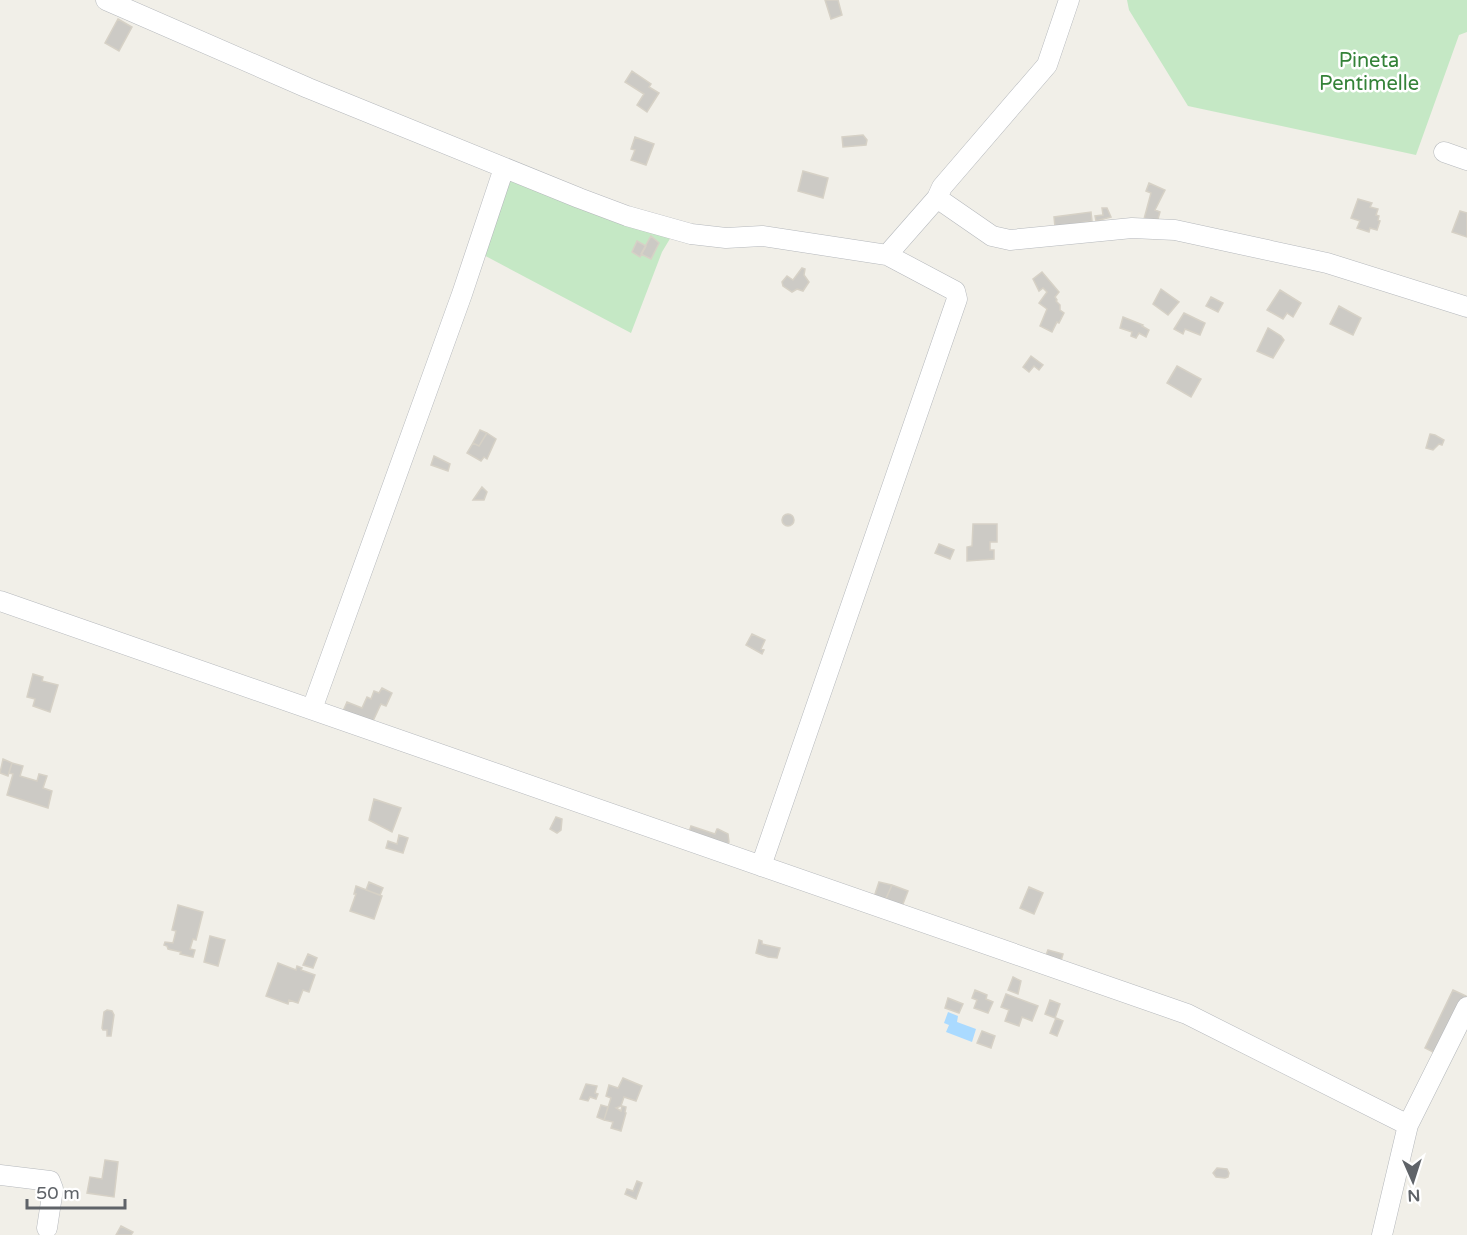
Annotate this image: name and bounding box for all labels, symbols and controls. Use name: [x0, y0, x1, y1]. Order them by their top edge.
park label: Pineta Pentimelle: [1319, 49, 1419, 96]
north arrow: [1383, 1151, 1443, 1211]
scale bar: [27, 1172, 124, 1210]
text: 50 m: [36, 1182, 80, 1204]
text: N: [1407, 1185, 1421, 1205]

